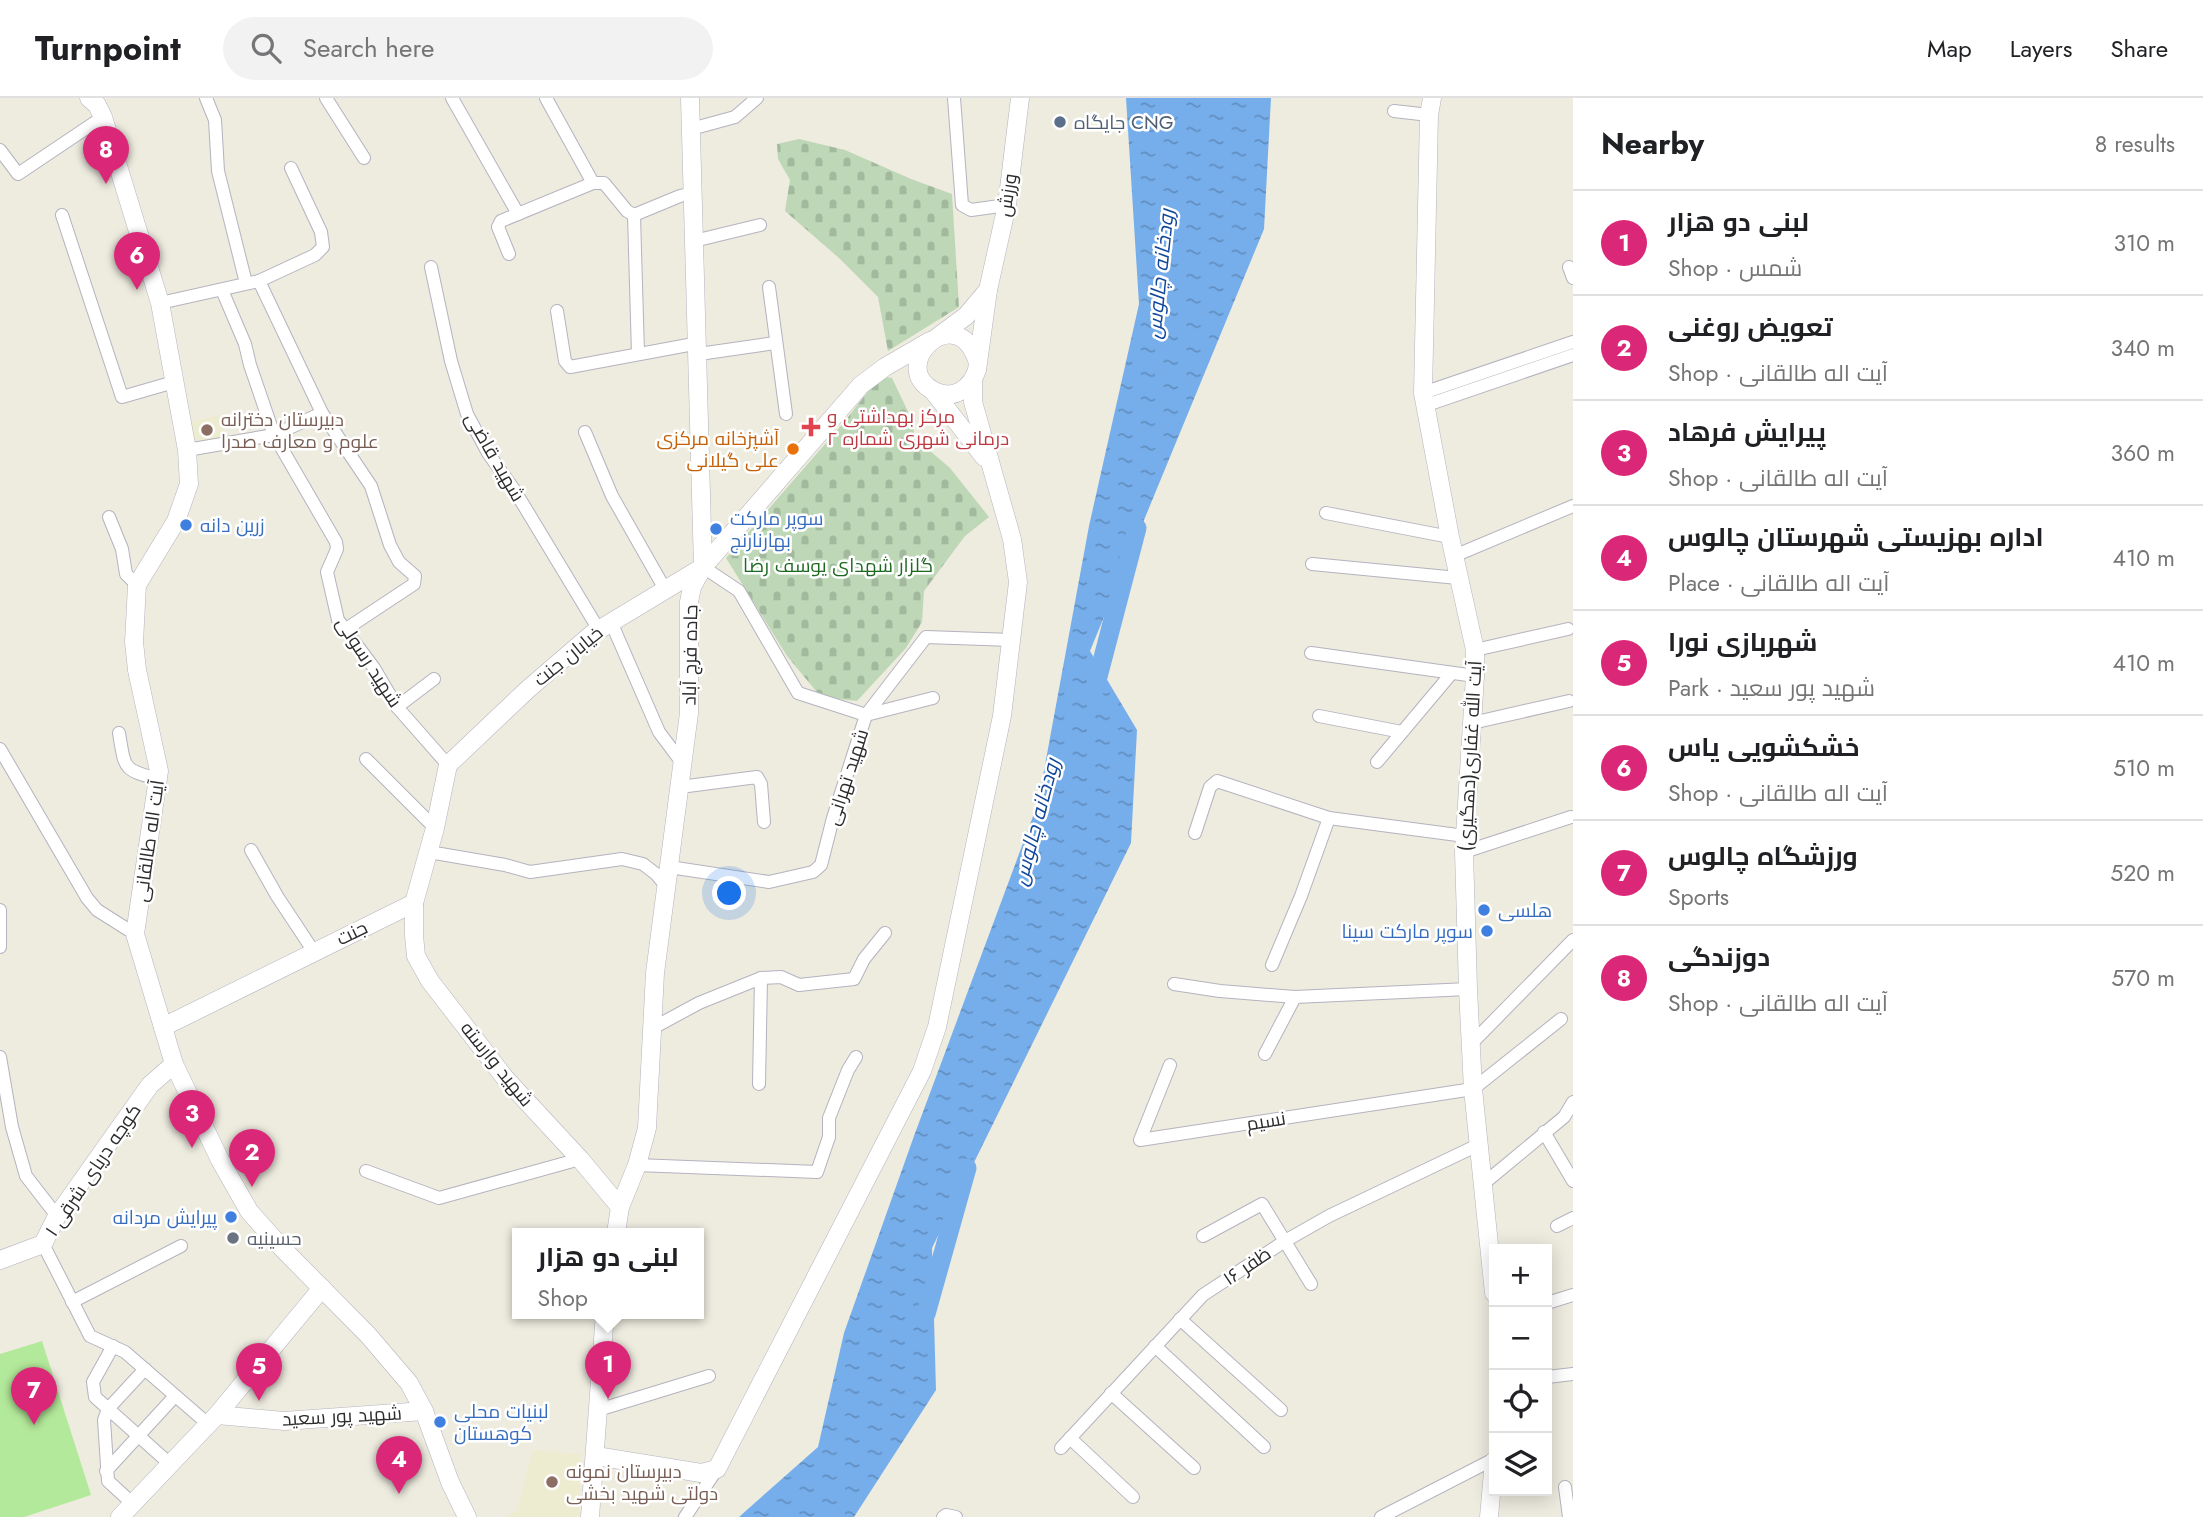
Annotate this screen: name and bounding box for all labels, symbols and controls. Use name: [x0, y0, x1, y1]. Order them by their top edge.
search box: [223, 17, 713, 80]
text: Turnpoint: [35, 25, 181, 72]
icon: search: [247, 29, 285, 67]
text: Search here: [303, 29, 434, 67]
text: Map: [1927, 31, 1972, 66]
text: Layers: [2010, 31, 2072, 66]
text: Share: [2110, 31, 2168, 66]
place label: جایگاه CNG: [1074, 109, 1174, 136]
marker: جایگاه CNG: [1052, 114, 1068, 130]
text: Nearby: [1601, 122, 1704, 165]
pin: 8: [83, 126, 129, 184]
text: 8 results: [2095, 127, 2175, 161]
street label: ورزش: [990, 171, 1024, 219]
text: لبنی دو هزار: [1668, 203, 1809, 241]
water label: رودخانه چالوس: [1138, 206, 1182, 340]
text: 1: [1618, 226, 1630, 260]
text: 310 m: [2113, 226, 2175, 260]
pin: 6: [114, 232, 160, 290]
text: Shop · شمس: [1668, 251, 1802, 285]
text: تعویض روغنی: [1668, 308, 1833, 346]
text: 2: [1616, 331, 1632, 365]
text: 340 m: [2110, 331, 2175, 365]
text: Shop · آیت اله طالقانی: [1668, 356, 1888, 390]
place label: مرکز بهداشتی و درمانی شهری شماره ۲: [827, 403, 1009, 452]
place label: دبیرستان دخترانه علوم و معارف صدرا: [221, 406, 379, 455]
street label: شهید قاضی: [459, 407, 531, 507]
text: پیرایش فرهاد: [1668, 413, 1826, 451]
marker: مرکز بهداشتی و درمانی شهری شماره ۲: [801, 417, 821, 437]
marker: دبیرستان دخترانه علوم و معارف صدرا: [199, 422, 215, 438]
place label: آشپزخانه مرکزی علی گیلانی: [656, 425, 779, 474]
text: 3: [1617, 436, 1631, 470]
text: 360 m: [2111, 436, 2175, 470]
marker: آشپزخانه مرکزی علی گیلانی: [785, 441, 801, 457]
text: Shop · آیت اله طالقانی: [1668, 461, 1888, 495]
place label: سوپر مارکت بهارنارنج: [730, 505, 823, 554]
place label: زرین دانه: [200, 512, 264, 539]
marker: زرین دانه: [178, 517, 194, 533]
text: اداره بهزیستی شهرستان چالوس: [1668, 518, 2044, 556]
marker: سوپر مارکت بهارنارنج: [708, 521, 724, 537]
text: 4: [1616, 541, 1632, 575]
text: 410 m: [2113, 541, 2175, 575]
park label: گلزار شهدای یوسف رضا: [743, 552, 933, 579]
text: Place · آیت اله طالقانی: [1668, 566, 1889, 600]
street label: جاده فرج آباد: [676, 604, 704, 706]
street label: شهید رسولی: [330, 611, 408, 713]
street label: خیابان جنت: [527, 620, 609, 692]
text: شهربازی نورا: [1668, 623, 1817, 661]
text: 5: [1617, 646, 1631, 680]
text: 410 m: [2113, 646, 2175, 680]
street label: آیت الله غفاری(دهگیری): [1452, 660, 1488, 852]
text: Park · شهید پور سعید: [1668, 671, 1875, 705]
street label: شهید تهرانی: [819, 725, 875, 829]
text: خشکشویی یاس: [1668, 728, 1860, 766]
text: 6: [1616, 751, 1632, 785]
text: 510 m: [2113, 751, 2175, 785]
water label: رودخانه چالوس: [1005, 754, 1068, 889]
text: Shop · آیت اله طالقانی: [1668, 776, 1888, 810]
street label: آیت اله طالقانی: [127, 778, 171, 904]
text: ورزشگاه چالوس: [1668, 837, 1858, 875]
text: 7: [1617, 856, 1631, 890]
text: 520 m: [2110, 856, 2175, 890]
your location: [712, 876, 746, 910]
text: Sports: [1668, 880, 1729, 914]
place label: هلسی: [1498, 897, 1552, 924]
marker: هلسی: [1476, 902, 1492, 918]
street label: جنت: [332, 914, 372, 952]
place label: سوپر مارکت سینا: [1341, 918, 1473, 945]
marker: سوپر مارکت سینا: [1479, 923, 1495, 939]
text: دوزندگی: [1668, 938, 1770, 976]
text: 8: [1617, 961, 1631, 995]
text: 570 m: [2111, 961, 2175, 995]
text: Shop · آیت اله طالقانی: [1668, 986, 1888, 1020]
street label: شهید وارسته: [454, 1016, 540, 1112]
pin: 3: [169, 1090, 215, 1148]
street label: کوچه دریای شرقی ۱: [39, 1098, 147, 1242]
street label: نسیم: [1244, 1105, 1288, 1137]
pin: 2: [229, 1129, 275, 1187]
place label: پیرایش مردانه: [113, 1204, 217, 1231]
marker: پیرایش مردانه: [223, 1209, 239, 1225]
place label: حسینیه: [247, 1225, 302, 1252]
popup: [512, 1228, 704, 1319]
marker: حسینیه: [225, 1230, 241, 1246]
text: لبنی دو هزار: [538, 1238, 678, 1276]
street label: ظفر ۱۶: [1218, 1240, 1276, 1292]
map controls: [1489, 1244, 1552, 1496]
button: +: [1489, 1244, 1552, 1307]
text: Shop: [538, 1281, 588, 1315]
button: −: [1489, 1307, 1552, 1370]
pin: 1: [585, 1341, 631, 1399]
pin: 5: [236, 1343, 282, 1401]
pin: 7: [11, 1367, 57, 1425]
button: locate: [1489, 1370, 1552, 1433]
place label: لبنیات محلی کوهستان: [454, 1398, 549, 1447]
street label: شهید پور سعید: [281, 1399, 403, 1433]
marker: لبنیات محلی کوهستان: [432, 1414, 448, 1430]
button: layers: [1489, 1433, 1552, 1496]
pin: 4: [376, 1436, 422, 1494]
place label: دبیرستان نمونه دولتی شهید بخشی: [566, 1458, 718, 1507]
marker: دبیرستان نمونه دولتی شهید بخشی: [544, 1474, 560, 1490]

